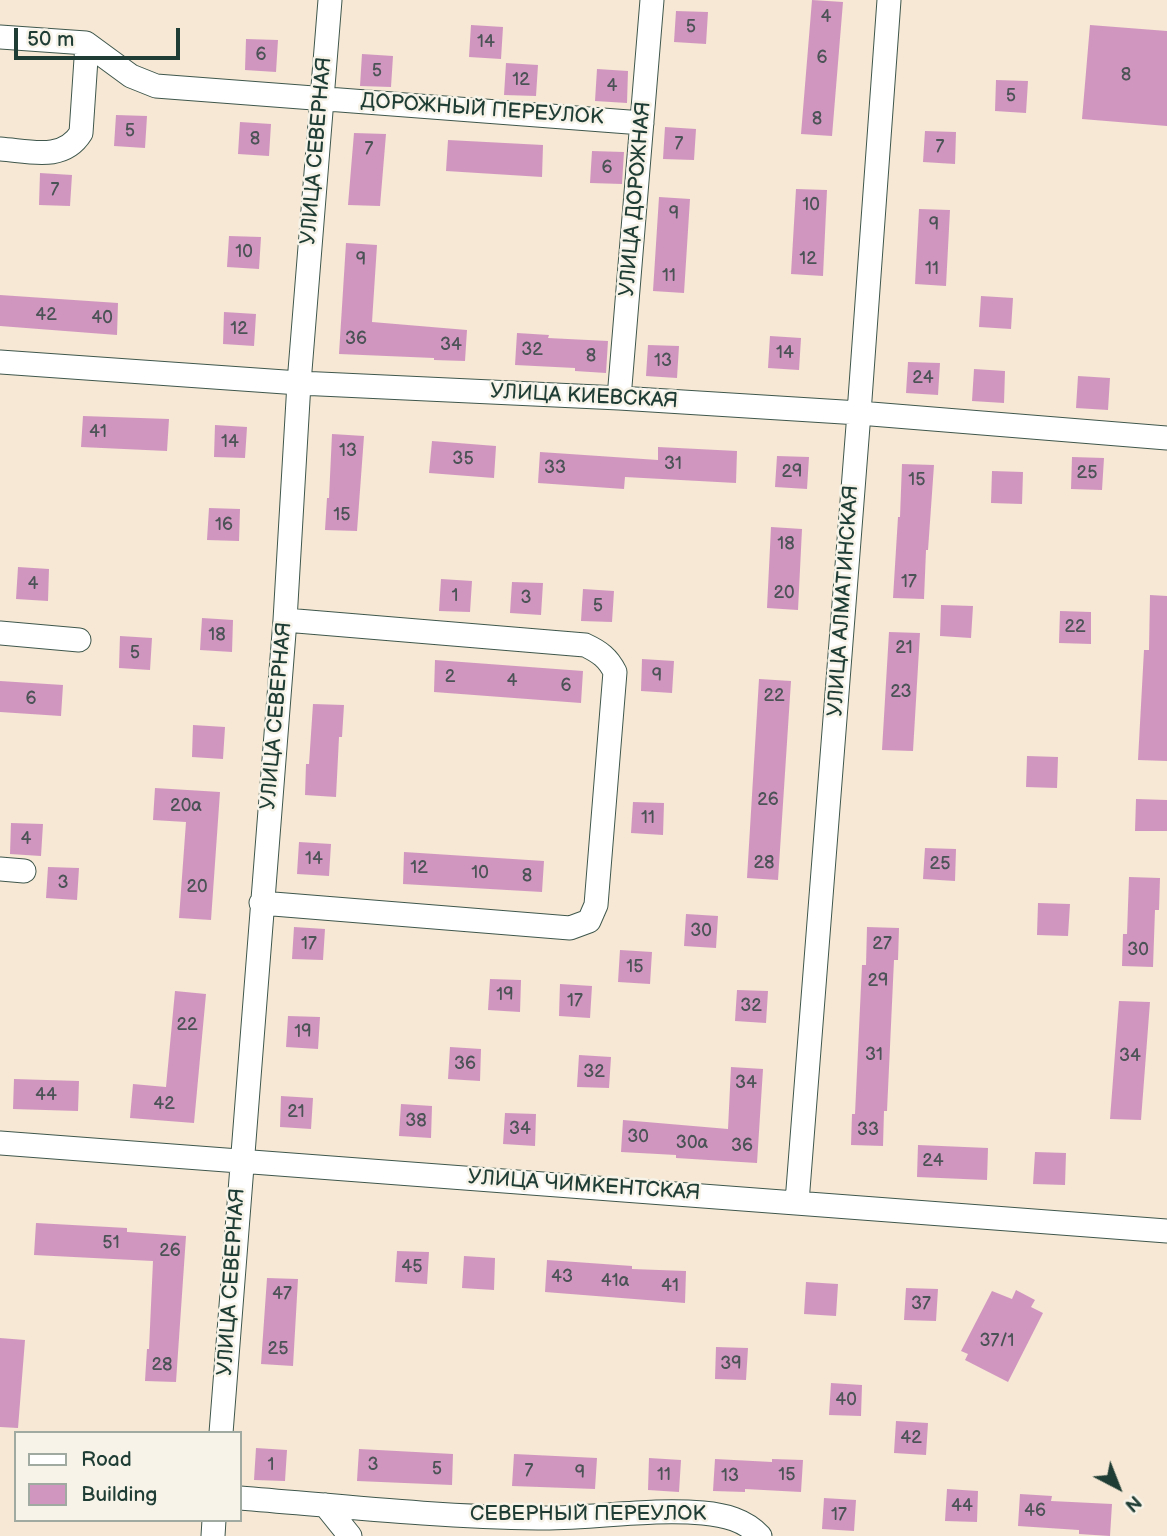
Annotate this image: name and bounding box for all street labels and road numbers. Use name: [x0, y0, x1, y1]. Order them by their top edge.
street label: УЛИЦА СЕВЕРНАЯ: [296, 56, 338, 246]
street label: ДОРОЖНЫЙ ПЕРЕУЛОК: [360, 89, 604, 131]
street label: УЛИЦА ДОРОЖНАЯ: [615, 100, 657, 298]
street label: УЛИЦА КИЕВСКАЯ: [489, 379, 679, 415]
street label: УЛИЦА АЛМАТИНСКАЯ: [823, 484, 865, 718]
street label: УЛИЦА СЕВЕРНАЯ: [256, 621, 298, 811]
street label: УЛИЦА ЧИМКЕНТСКАЯ: [467, 1165, 701, 1207]
street label: УЛИЦА СЕВЕРНАЯ: [213, 1187, 251, 1377]
street label: СЕВЕРНЫЙ ПЕРЕУЛОК: [470, 1502, 706, 1528]

